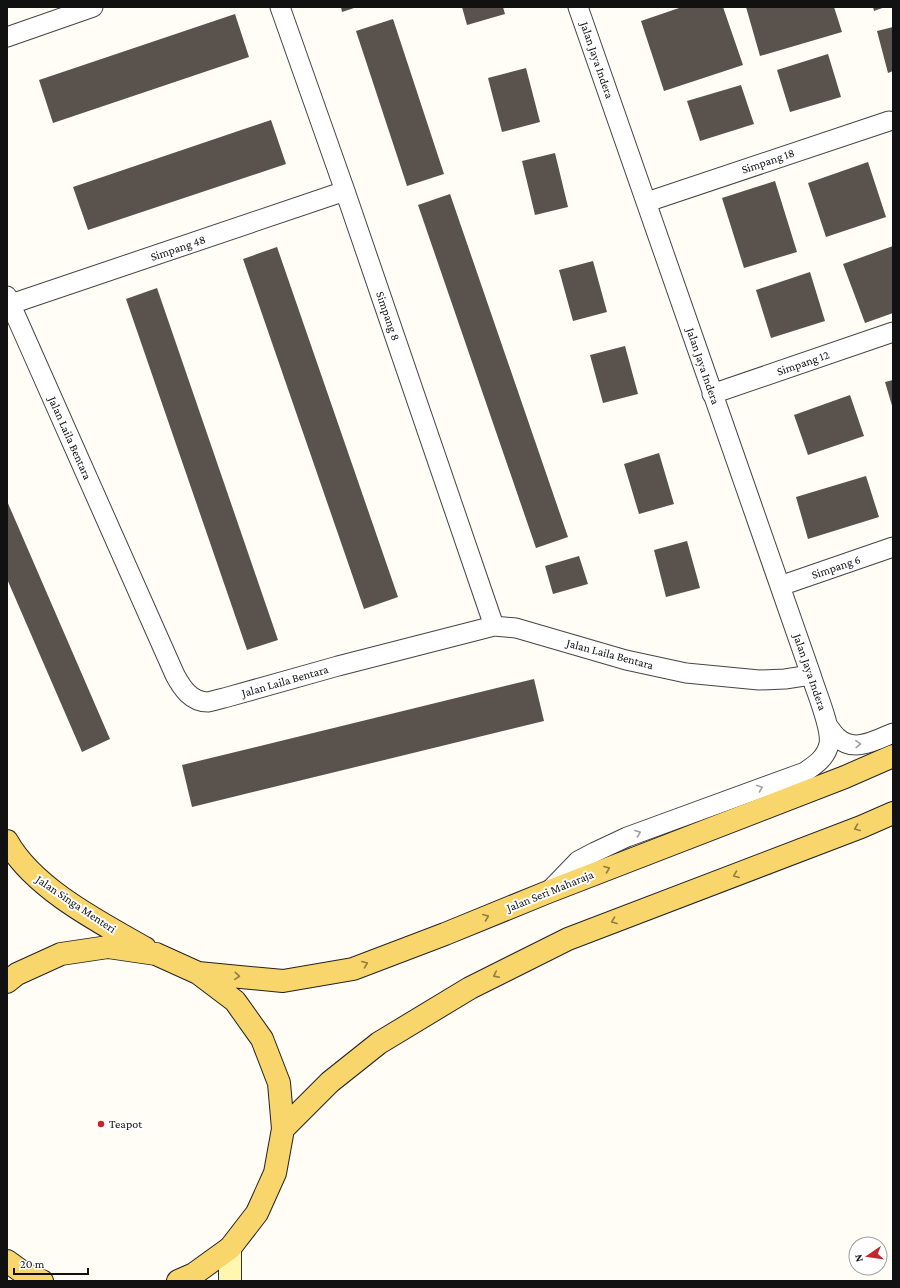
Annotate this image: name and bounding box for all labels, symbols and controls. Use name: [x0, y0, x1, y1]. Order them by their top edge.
street label: Jalan Jaya Indera: [577, 19, 617, 101]
street label: Simpang 18: [740, 145, 796, 177]
street label: Simpang 48: [149, 232, 207, 264]
street label: Simpang 8: [373, 290, 403, 342]
street label: Jalan Jaya Indera: [683, 325, 723, 407]
street label: Simpang 12: [775, 347, 831, 378]
street label: Jalan Laila Bentara: [45, 393, 95, 482]
street label: Simpang 6: [810, 552, 862, 582]
street label: Jalan Jaya Indera: [790, 631, 830, 713]
street label: Jalan Laila Bentara: [564, 635, 655, 672]
street label: Jalan Laila Bentara: [239, 662, 330, 700]
one-way arrow: [855, 740, 861, 748]
one-way arrow: [756, 785, 763, 793]
one-way arrow: [854, 824, 861, 832]
one-way arrow: [634, 830, 641, 838]
one-way arrow: [603, 865, 610, 873]
street label: Jalan Seri Maharaja: [504, 867, 596, 915]
one-way arrow: [732, 870, 739, 878]
street label: Jalan Singa Menteri: [32, 871, 119, 936]
one-way arrow: [483, 914, 490, 922]
one-way arrow: [611, 917, 618, 925]
one-way arrow: [362, 961, 369, 969]
one-way arrow: [493, 970, 500, 978]
one-way arrow: [234, 972, 240, 981]
place label: Teapot: [109, 1117, 143, 1131]
marker: Teapot: [96, 1119, 106, 1129]
north arrow: [848, 1236, 888, 1276]
scale bar: [14, 1250, 88, 1276]
text: N: [851, 1253, 865, 1263]
text: 20 m: [20, 1257, 45, 1271]

